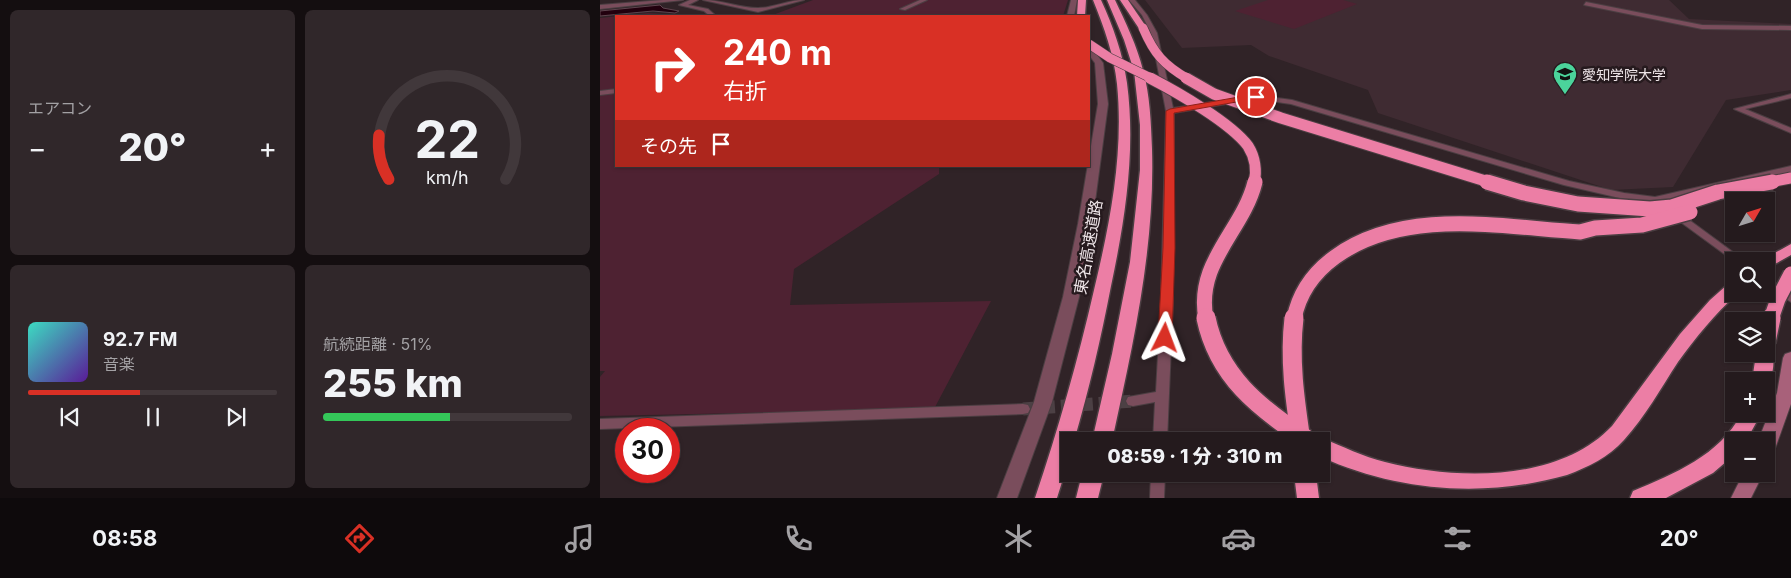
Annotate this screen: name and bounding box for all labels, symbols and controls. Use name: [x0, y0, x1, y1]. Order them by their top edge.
text: 240 m: [723, 31, 832, 73]
icon: right: [640, 35, 705, 100]
school or university icon: 愛知学院大学: [1552, 61, 1578, 95]
place label: 愛知学院大学: [1582, 66, 1666, 83]
pin: [1235, 76, 1277, 118]
text: 右折: [723, 78, 767, 104]
icon: arrive: [1242, 83, 1270, 111]
text: エアコン: [28, 98, 92, 118]
text: 22: [415, 108, 480, 171]
text: 20°: [118, 124, 187, 170]
icon: arrive: [707, 130, 735, 158]
text: −: [28, 131, 47, 165]
text: +: [258, 131, 277, 165]
text: その先: [640, 135, 697, 158]
text: km/h: [426, 167, 469, 188]
north arrow: [1725, 192, 1775, 242]
map controls: [1725, 192, 1775, 482]
street label: 東名高速道路: [1070, 198, 1106, 296]
button: search: [1725, 252, 1775, 302]
position arrow: [1138, 311, 1190, 363]
button: layers: [1725, 312, 1775, 362]
text: 92.7 FM: [103, 328, 178, 351]
text: 航続距離 · 51%: [323, 334, 433, 354]
text: 音楽: [103, 354, 135, 374]
text: 255 km: [323, 360, 463, 406]
button: +: [1725, 372, 1775, 422]
icon: previous: [56, 403, 84, 431]
icon: pause: [139, 403, 167, 431]
icon: next: [222, 403, 250, 431]
speed limit sign: 30: [615, 418, 680, 483]
button: −: [1725, 432, 1775, 482]
text: 08:59 · 1 分 · 310 m: [1108, 445, 1282, 468]
icon: directions: [342, 521, 377, 556]
icon: music: [562, 521, 597, 556]
icon: phone: [781, 521, 816, 556]
icon: climate: [1001, 521, 1036, 556]
icon: car: [1221, 521, 1256, 556]
icon: filters: [1440, 521, 1475, 556]
text: 08:58: [92, 525, 157, 551]
text: 20°: [1660, 525, 1699, 551]

